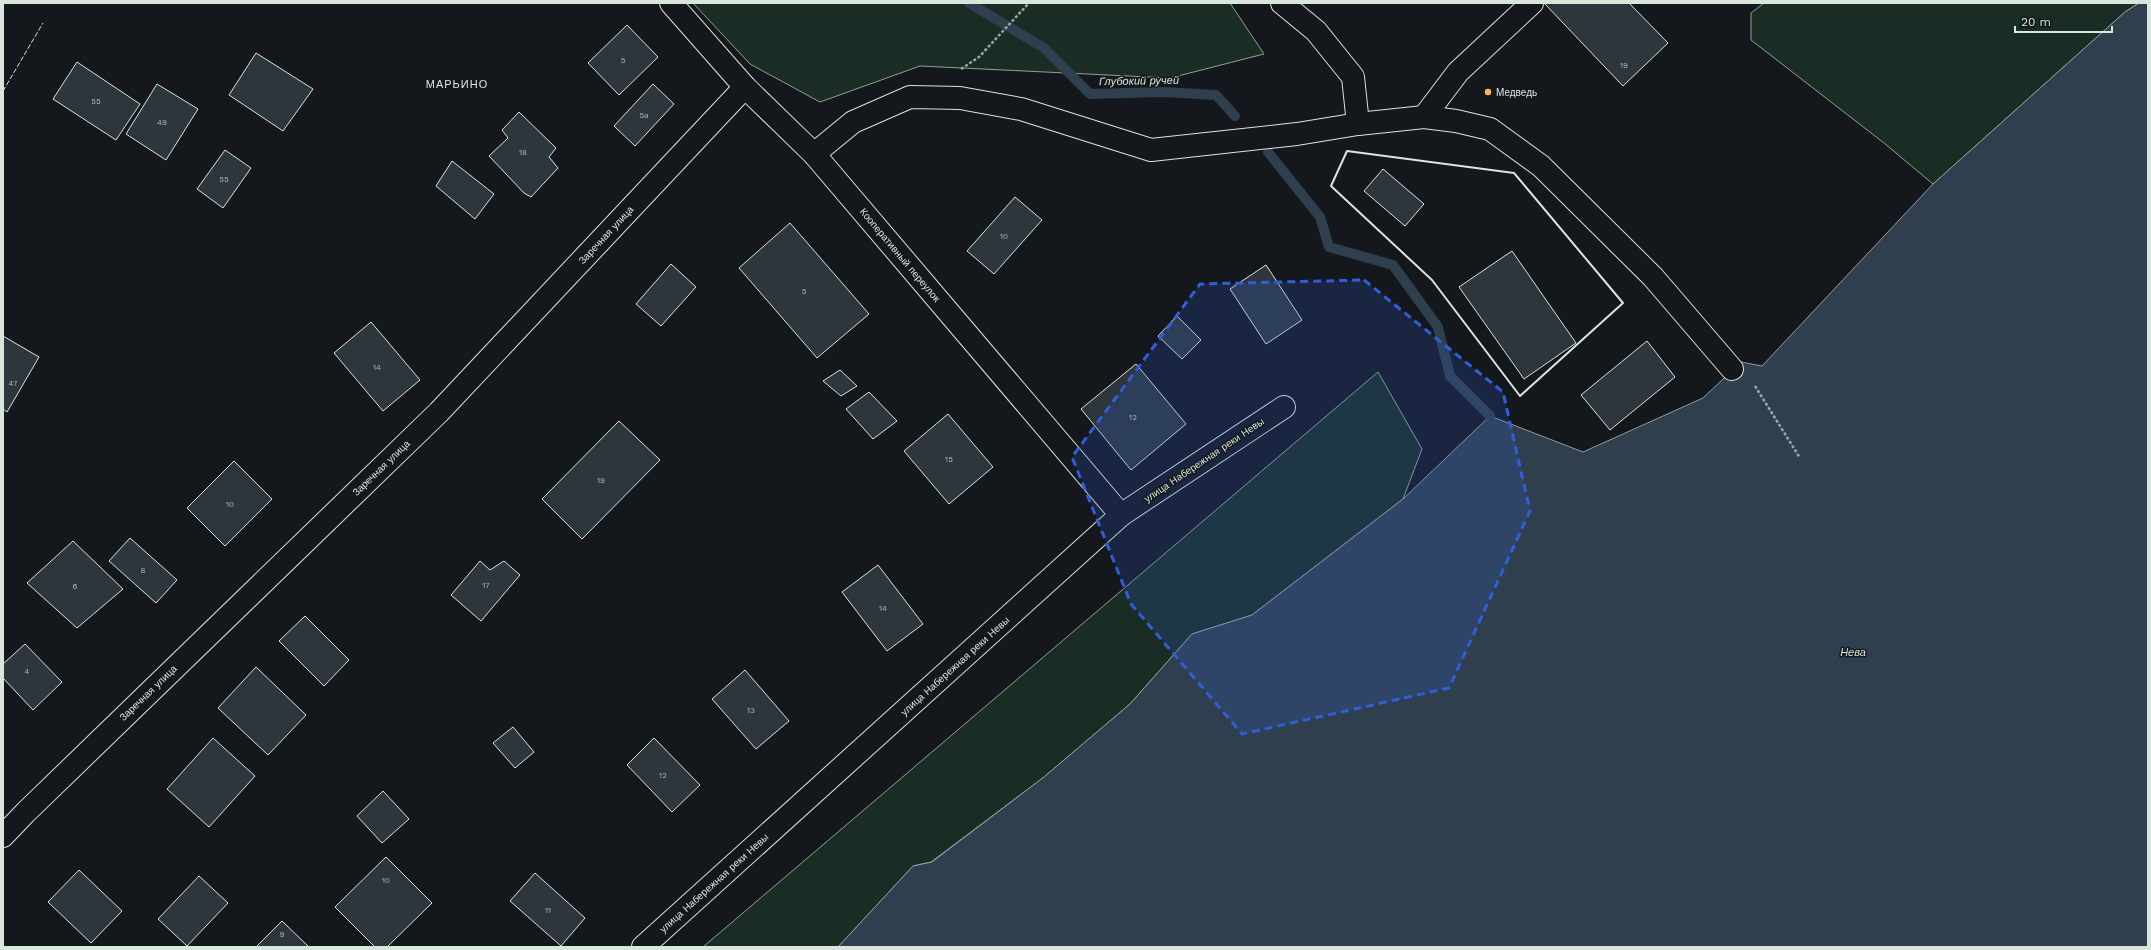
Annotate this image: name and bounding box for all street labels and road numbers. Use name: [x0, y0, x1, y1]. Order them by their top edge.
street label: Заречная улица: [576, 204, 636, 266]
street label: Кооперативный переулок: [858, 206, 943, 304]
street label: улица Набережная реки Невы: [1142, 416, 1266, 504]
street label: Заречная улица: [350, 438, 412, 498]
street label: улица Набережная реки Невы: [898, 614, 1012, 718]
street label: Заречная улица: [117, 663, 179, 723]
street label: улица Набережная реки Невы: [657, 831, 771, 935]

